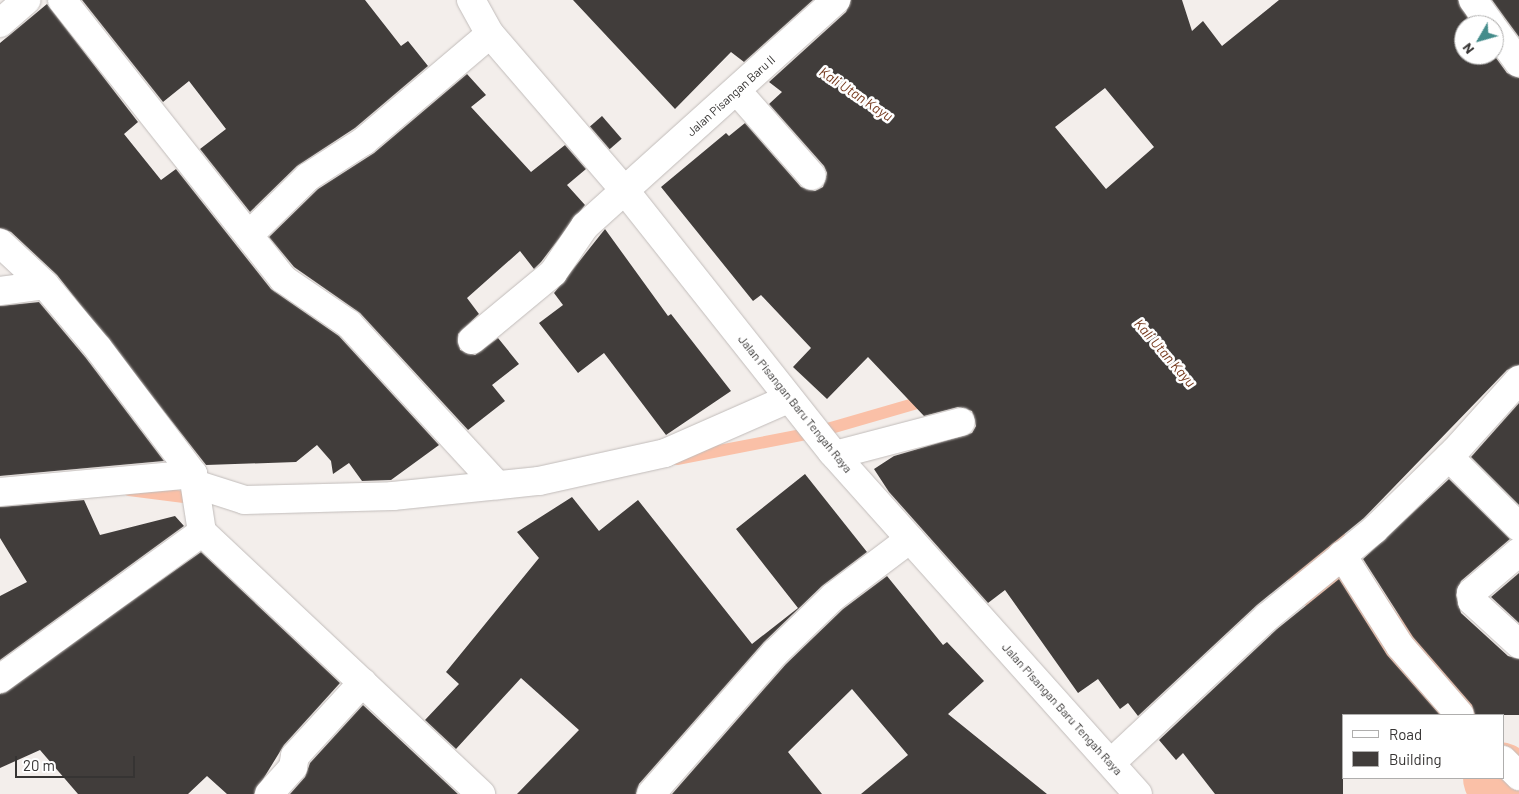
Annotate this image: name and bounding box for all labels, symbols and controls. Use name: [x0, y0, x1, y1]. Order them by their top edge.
north arrow: [1454, 15, 1504, 65]
text: N: [1458, 40, 1477, 58]
street label: Jalan Pisangan Baru II: [684, 53, 778, 139]
water label: Kali Utan Kayu: [816, 63, 896, 125]
water label: Kali Utan Kayu: [1131, 315, 1199, 391]
street label: Jalan Pisangan Baru Tengah Raya: [735, 332, 855, 476]
street label: Jalan Pisangan Baru Tengah Raya: [999, 640, 1125, 778]
legend: [1342, 714, 1504, 779]
text: Road: [1389, 725, 1422, 743]
scale bar: [18, 746, 138, 778]
text: Building: [1389, 750, 1442, 768]
text: 20 m: [23, 756, 55, 774]

